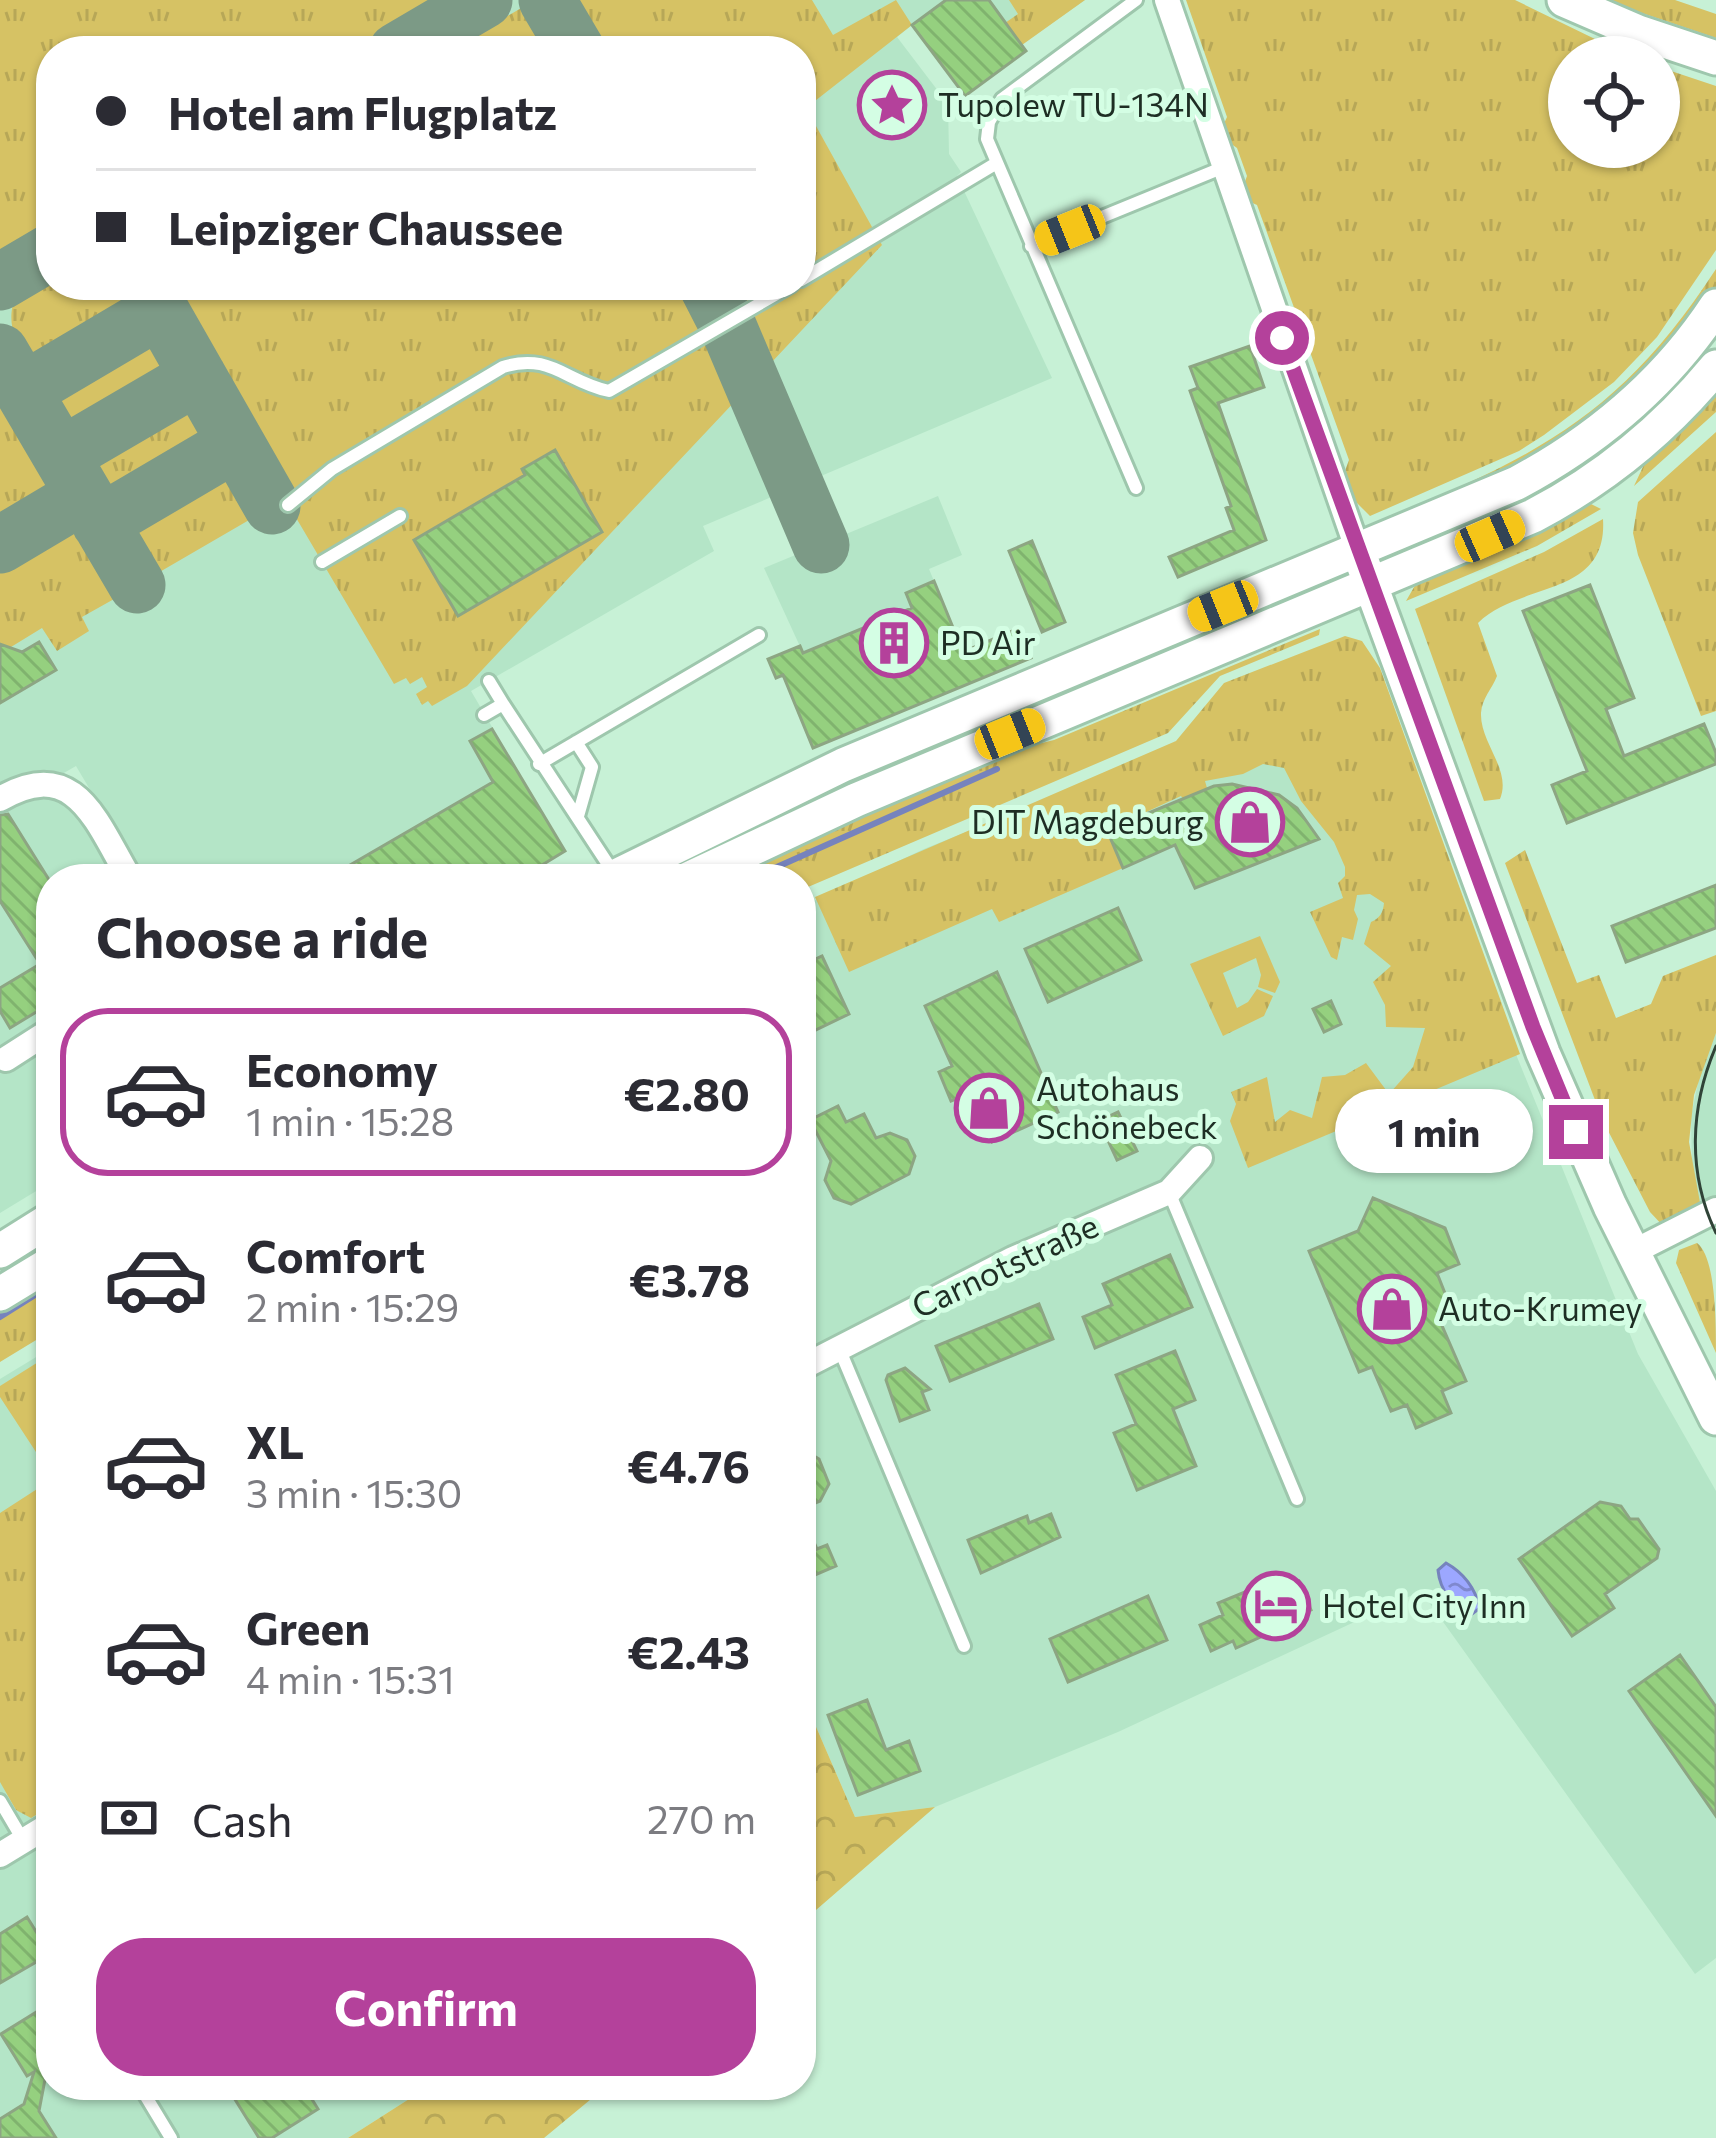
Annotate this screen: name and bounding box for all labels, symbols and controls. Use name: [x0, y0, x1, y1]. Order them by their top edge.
map controls: [1548, 36, 1680, 168]
button: locate: [1548, 36, 1680, 168]
place icon: Tupolew TU-134N: [857, 70, 927, 140]
place label: Tupolew TU-134N: [938, 83, 1209, 124]
text: Hotel am Flugplatz: [168, 84, 557, 139]
text: Leipziger Chaussee: [168, 199, 563, 254]
car: [1030, 200, 1110, 260]
route start: [1255, 311, 1309, 365]
car: [1450, 505, 1530, 567]
car: [1183, 576, 1263, 636]
building icon: PD Air: [859, 608, 929, 678]
place label: PD Air: [940, 621, 1036, 662]
car: [970, 704, 1050, 764]
shop icon: DIT Magdeburg: [1215, 787, 1285, 857]
place label: DIT Magdeburg: [971, 800, 1204, 841]
text: Choose a ride: [96, 903, 428, 969]
icon: car: [102, 1038, 210, 1146]
text: Economy: [246, 1041, 438, 1096]
text: €2.80: [624, 1065, 750, 1120]
place label: Autohaus Schönebeck: [1036, 1067, 1218, 1146]
shop icon: Autohaus Schönebeck: [954, 1073, 1024, 1143]
callout: 1 min: [1336, 1090, 1534, 1174]
text: 1 min · 15:28: [246, 1096, 454, 1144]
route end: [1549, 1105, 1603, 1159]
text: 1 min: [1388, 1107, 1480, 1155]
street label: Carnotstraße: [905, 1204, 1104, 1326]
icon: car: [102, 1224, 210, 1332]
text: Comfort: [246, 1227, 425, 1282]
text: €3.78: [629, 1251, 750, 1306]
shop icon: Auto-Krumey: [1357, 1274, 1427, 1344]
text: 2 min · 15:29: [246, 1282, 459, 1330]
place label: Auto-Krumey: [1438, 1287, 1642, 1328]
icon: car: [102, 1410, 210, 1518]
text: XL: [246, 1413, 304, 1468]
text: €4.76: [627, 1437, 750, 1492]
text: 3 min · 15:30: [246, 1468, 462, 1516]
hotel icon: Hotel City Inn: [1241, 1571, 1311, 1641]
place label: Hotel City Inn: [1322, 1584, 1527, 1625]
icon: car: [102, 1596, 210, 1704]
text: Green: [246, 1599, 370, 1654]
text: €2.43: [627, 1623, 750, 1678]
text: 4 min · 15:31: [246, 1654, 455, 1702]
icon: cash: [96, 1785, 162, 1851]
text: Cash: [192, 1791, 293, 1846]
text: 270 m: [647, 1794, 756, 1842]
button: Confirm: [96, 1938, 756, 2076]

